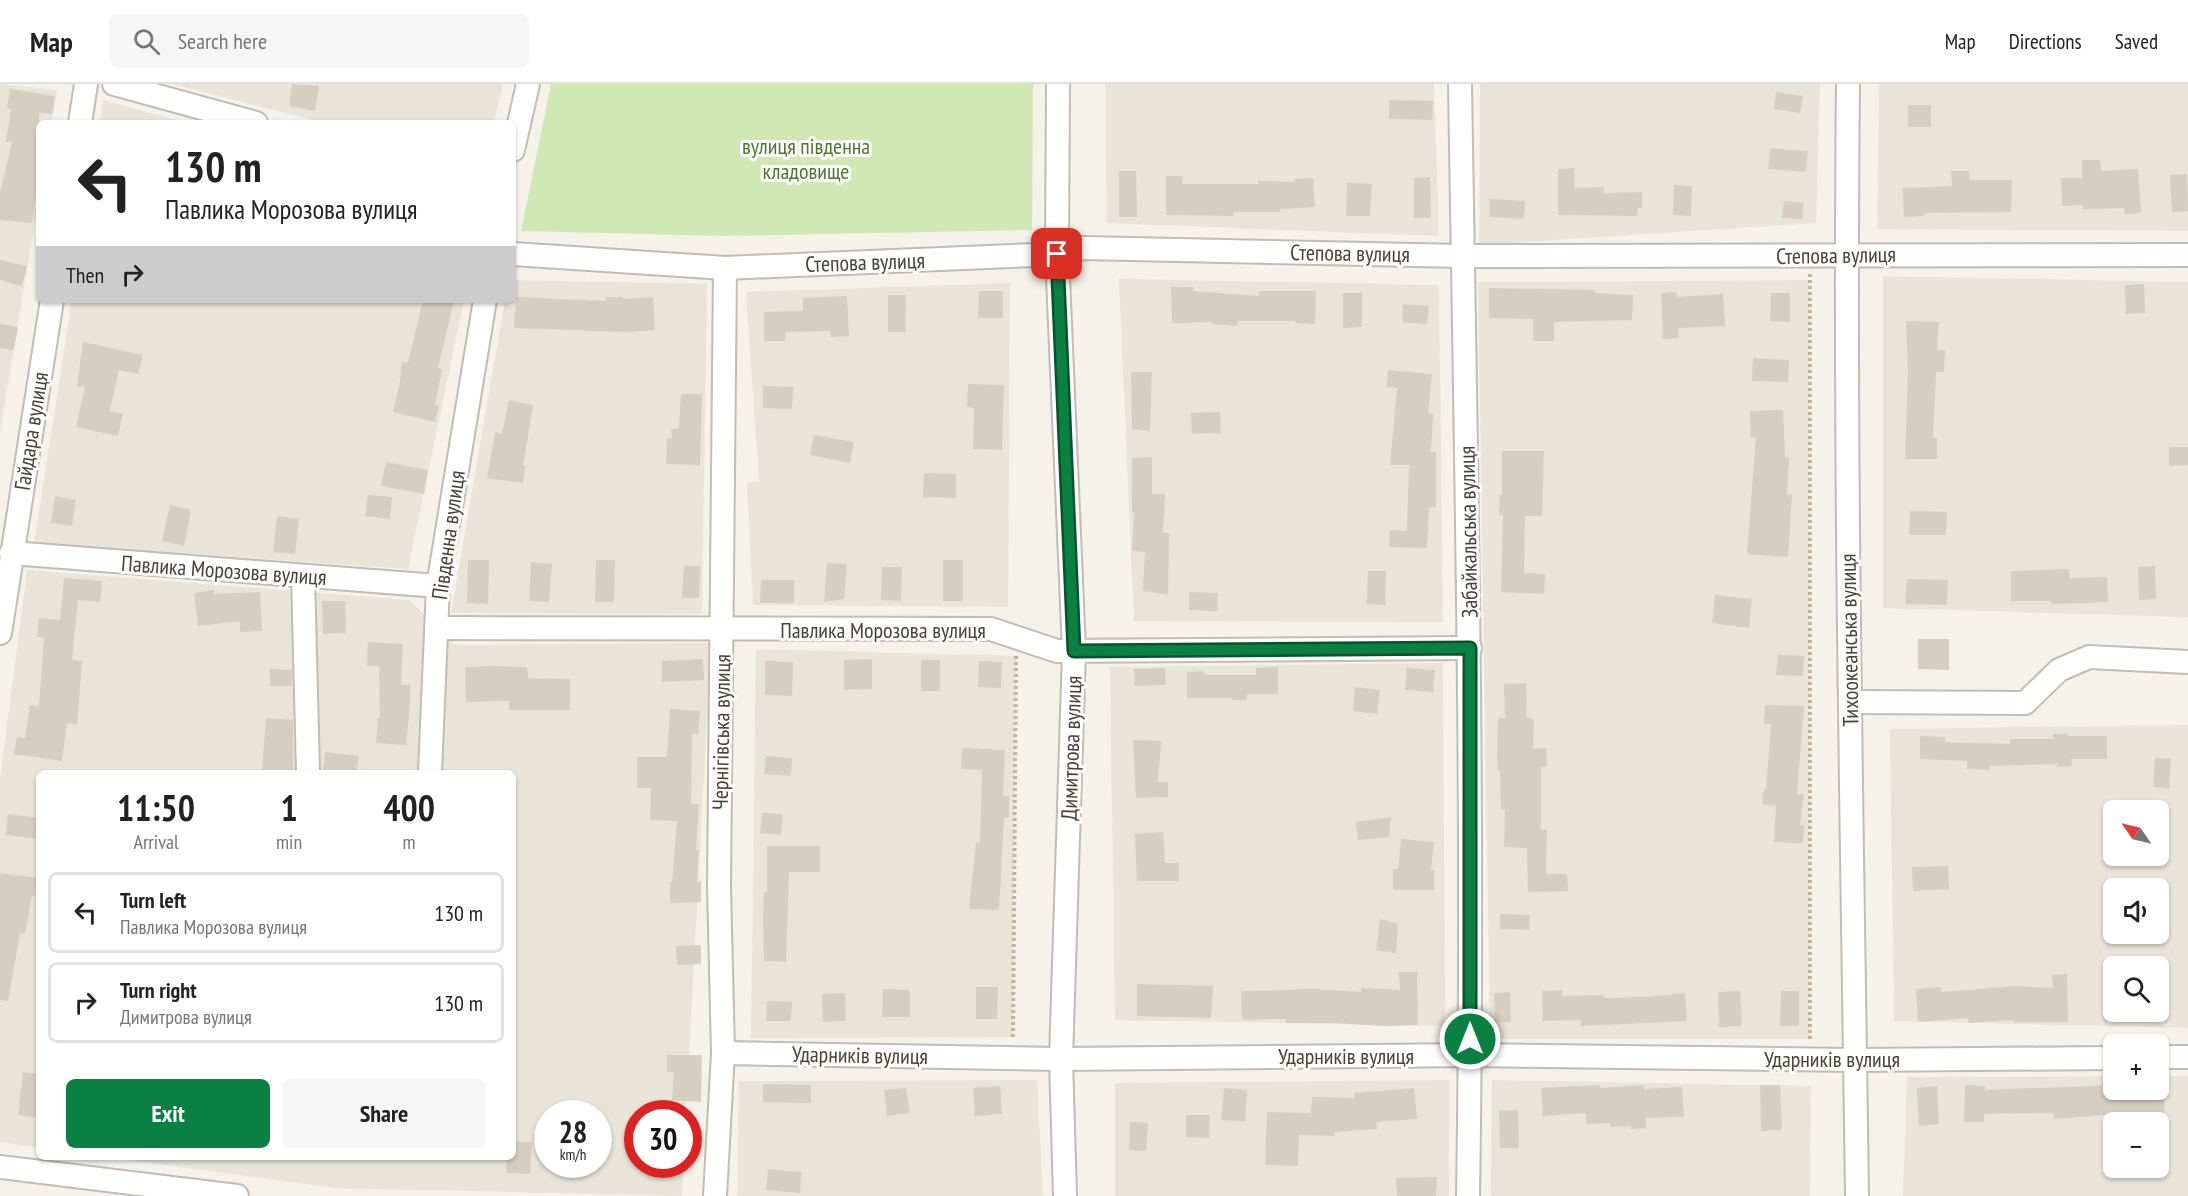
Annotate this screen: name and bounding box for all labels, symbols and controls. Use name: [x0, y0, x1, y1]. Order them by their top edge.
search box: [109, 14, 529, 68]
text: Map: [30, 23, 73, 60]
icon: search: [130, 25, 163, 58]
text: Search here: [178, 27, 267, 55]
text: Map: [1945, 28, 1976, 55]
text: Directions: [2009, 28, 2082, 55]
text: Saved: [2115, 28, 2158, 55]
park label: вулиця південна кладовище: [742, 132, 870, 185]
text: 130 m: [165, 139, 262, 194]
icon: left: [66, 144, 144, 222]
text: Павлика Морозова вулиця: [165, 192, 417, 226]
pin: [1031, 228, 1082, 279]
icon: arrive: [1040, 237, 1073, 270]
street label: Степова вулиця: [1290, 238, 1410, 268]
street label: Степова вулиця: [1776, 240, 1896, 270]
street label: Степова вулиця: [805, 246, 925, 278]
icon: right: [116, 258, 149, 291]
text: Then: [66, 261, 104, 289]
street label: Гайдара вулиця: [8, 370, 54, 492]
street label: Забайкальська вулиця: [1452, 446, 1484, 618]
street label: Південна вулиця: [425, 469, 471, 601]
street label: Павлика Морозова вулиця: [120, 549, 328, 591]
street label: Тихоокеанська вулиця: [1833, 553, 1865, 727]
street label: Павлика Морозова вулиця: [780, 616, 986, 644]
street label: Чернігівська вулиця: [706, 654, 736, 810]
street label: Димитрова вулиця: [1054, 675, 1088, 821]
text: 11:50: [117, 784, 195, 831]
text: 1: [280, 784, 298, 831]
text: 400: [383, 784, 435, 831]
north arrow: [2103, 800, 2169, 866]
map controls: [2103, 800, 2169, 1178]
text: Arrival: [133, 829, 179, 855]
text: min: [276, 829, 302, 855]
text: m: [403, 829, 416, 855]
button: sound: [2103, 878, 2169, 944]
text: Turn left: [120, 886, 186, 914]
icon: left: [69, 896, 102, 929]
text: 130 m: [434, 899, 483, 927]
text: Павлика Морозова вулиця: [120, 914, 307, 940]
button: search: [2103, 956, 2169, 1022]
text: Turn right: [120, 976, 197, 1004]
icon: right: [69, 986, 102, 1019]
text: 130 m: [434, 989, 483, 1017]
text: Димитрова вулиця: [120, 1004, 252, 1030]
position arrow: [1438, 1007, 1502, 1071]
button: +: [2103, 1034, 2169, 1100]
street label: Ударників вулиця: [792, 1040, 928, 1070]
street label: Ударників вулиця: [1278, 1042, 1414, 1070]
street label: Ударників вулиця: [1764, 1045, 1900, 1073]
button: Exit: [66, 1079, 270, 1148]
button: Share: [282, 1079, 486, 1148]
speed limit sign: 30: [624, 1100, 702, 1178]
text: 28: [559, 1112, 587, 1151]
button: −: [2103, 1112, 2169, 1178]
text: km/h: [560, 1145, 586, 1164]

